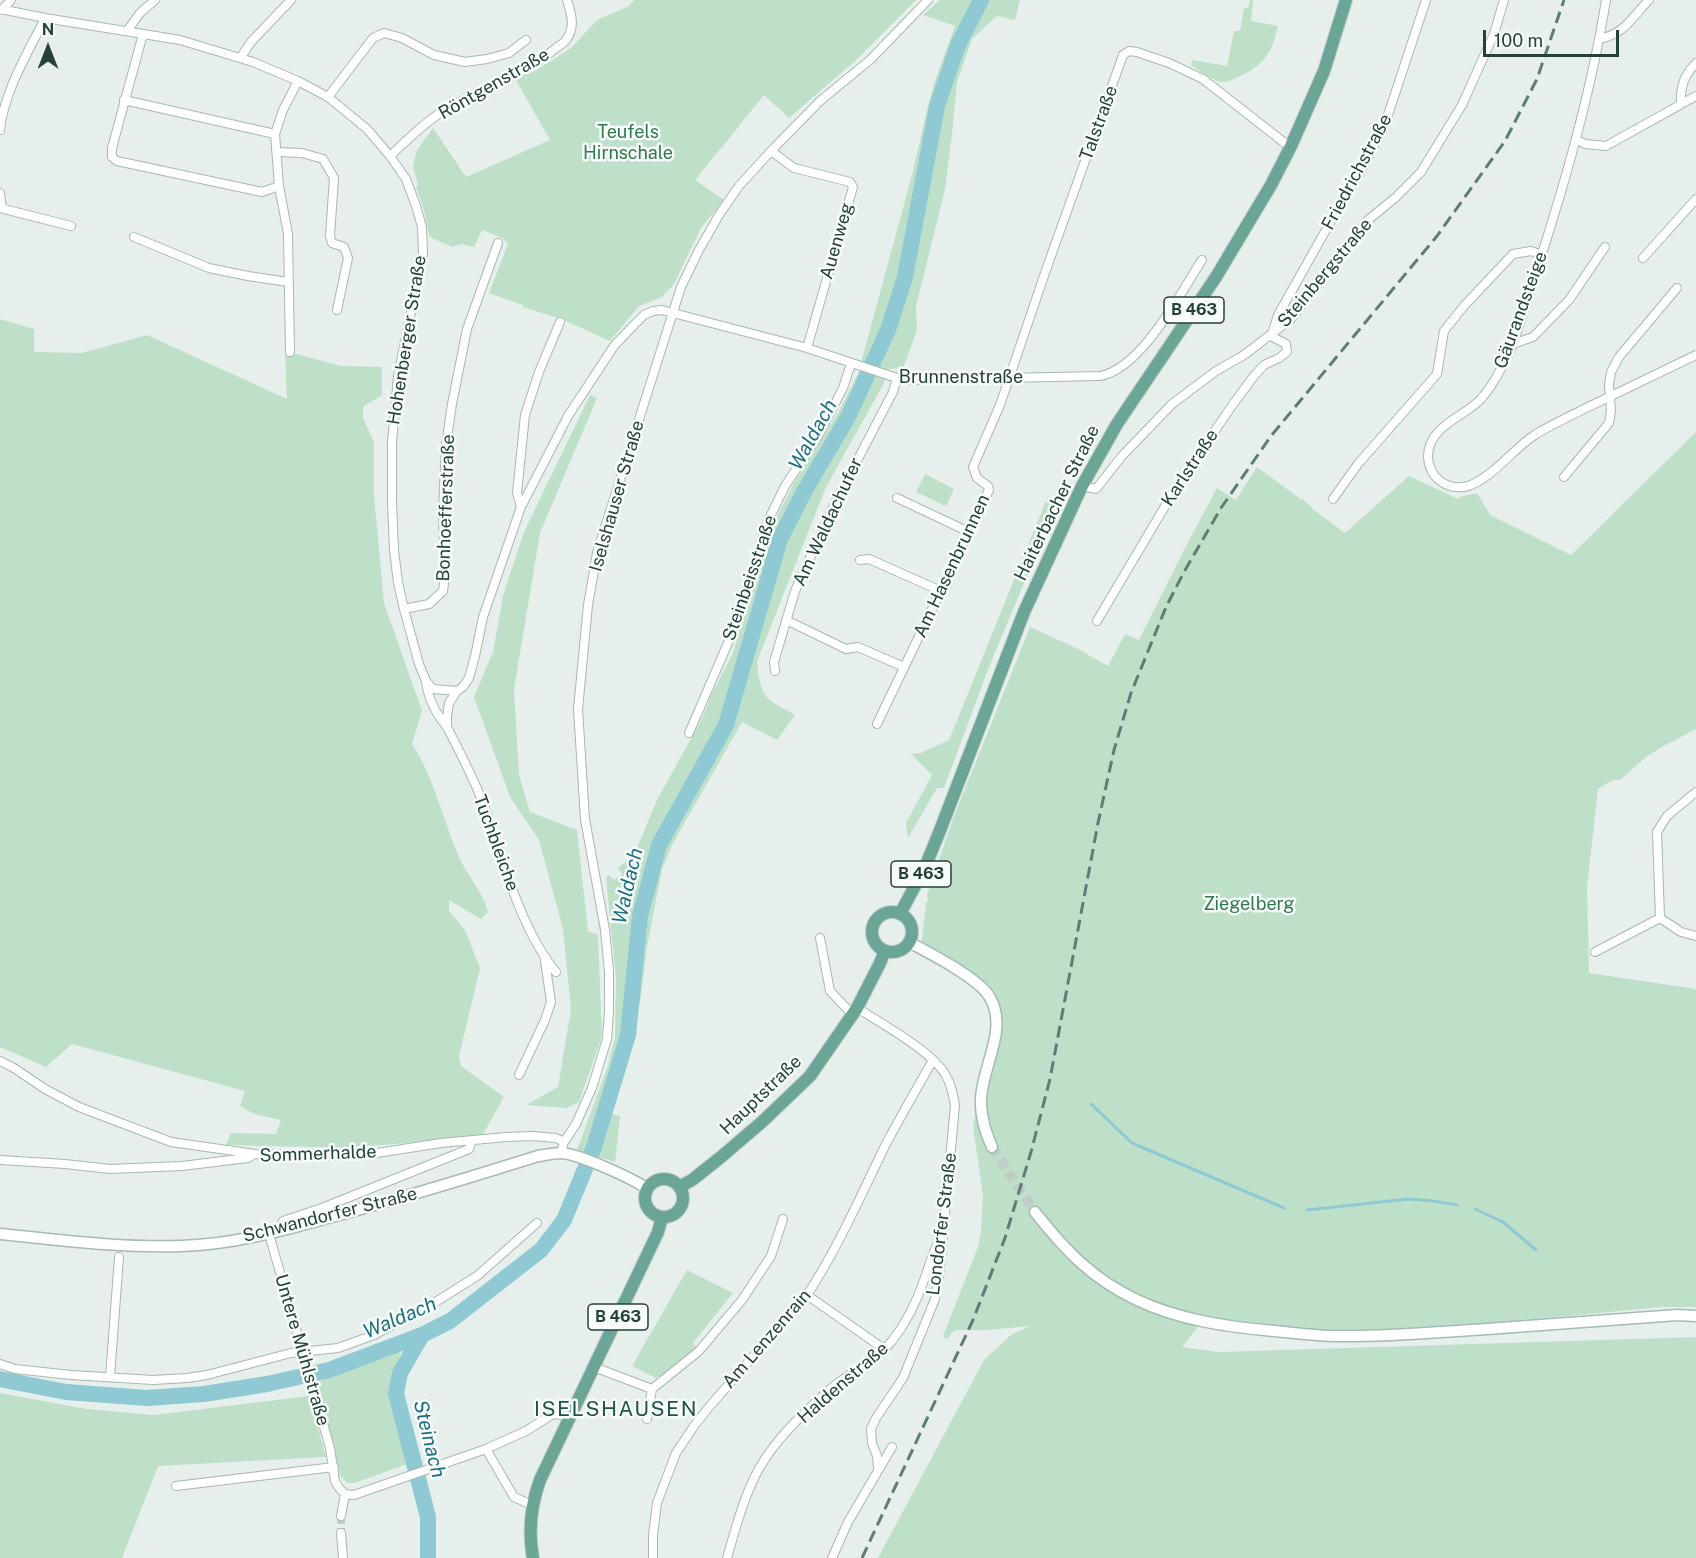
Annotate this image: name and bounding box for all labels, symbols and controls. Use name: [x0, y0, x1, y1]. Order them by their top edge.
north arrow: [18, 18, 78, 78]
scale bar: [1486, 18, 1622, 56]
text: N: [42, 20, 54, 39]
text: 100 m: [1494, 30, 1543, 51]
street label: Röntgenstraße: [435, 44, 553, 124]
street label: Talstraße: [1075, 83, 1123, 163]
street label: Friedrichstraße: [1317, 110, 1397, 234]
park label: Teufels Hirnschale: [583, 121, 673, 164]
street label: Auenweg: [816, 200, 858, 282]
street label: Steinbergstraße: [1273, 214, 1377, 332]
street label: Gäurandsteige: [1490, 249, 1552, 371]
street label: Hohenberger Straße: [383, 254, 431, 426]
road number: B 463: [1164, 297, 1224, 323]
street label: Brunnenstraße: [899, 366, 1023, 388]
water label: Waldach: [784, 395, 842, 475]
street label: Iselshauser Straße: [585, 418, 649, 574]
street label: Haiterbacher Straße: [1010, 422, 1104, 584]
street label: Karlstraße: [1157, 425, 1223, 511]
street label: Bonhoefferstraße: [433, 434, 459, 582]
street label: Am Waldachufer: [789, 454, 867, 590]
street label: Am Hasenbrunnen: [909, 491, 995, 641]
street label: Steinbeisstraße: [718, 512, 782, 644]
street label: Tuchbleiche: [469, 792, 523, 894]
water label: Waldach: [608, 846, 648, 926]
road number: B 463: [891, 861, 951, 887]
park label: Ziegelberg: [1203, 893, 1295, 915]
street label: Hauptstraße: [716, 1051, 806, 1139]
street label: Sommerhalde: [259, 1141, 377, 1167]
street label: Londorfer Straße: [923, 1151, 961, 1297]
street label: Schwandorfer Straße: [241, 1183, 419, 1247]
street label: Untere Mühlstraße: [270, 1272, 334, 1428]
street label: Am Lenzenrain: [718, 1285, 816, 1393]
water label: Waldach: [360, 1292, 440, 1344]
road number: B 463: [588, 1304, 648, 1330]
street label: Haldenstraße: [793, 1338, 893, 1428]
district label: ISELSHAUSEN: [534, 1397, 698, 1423]
water label: Steinach: [408, 1398, 450, 1480]

